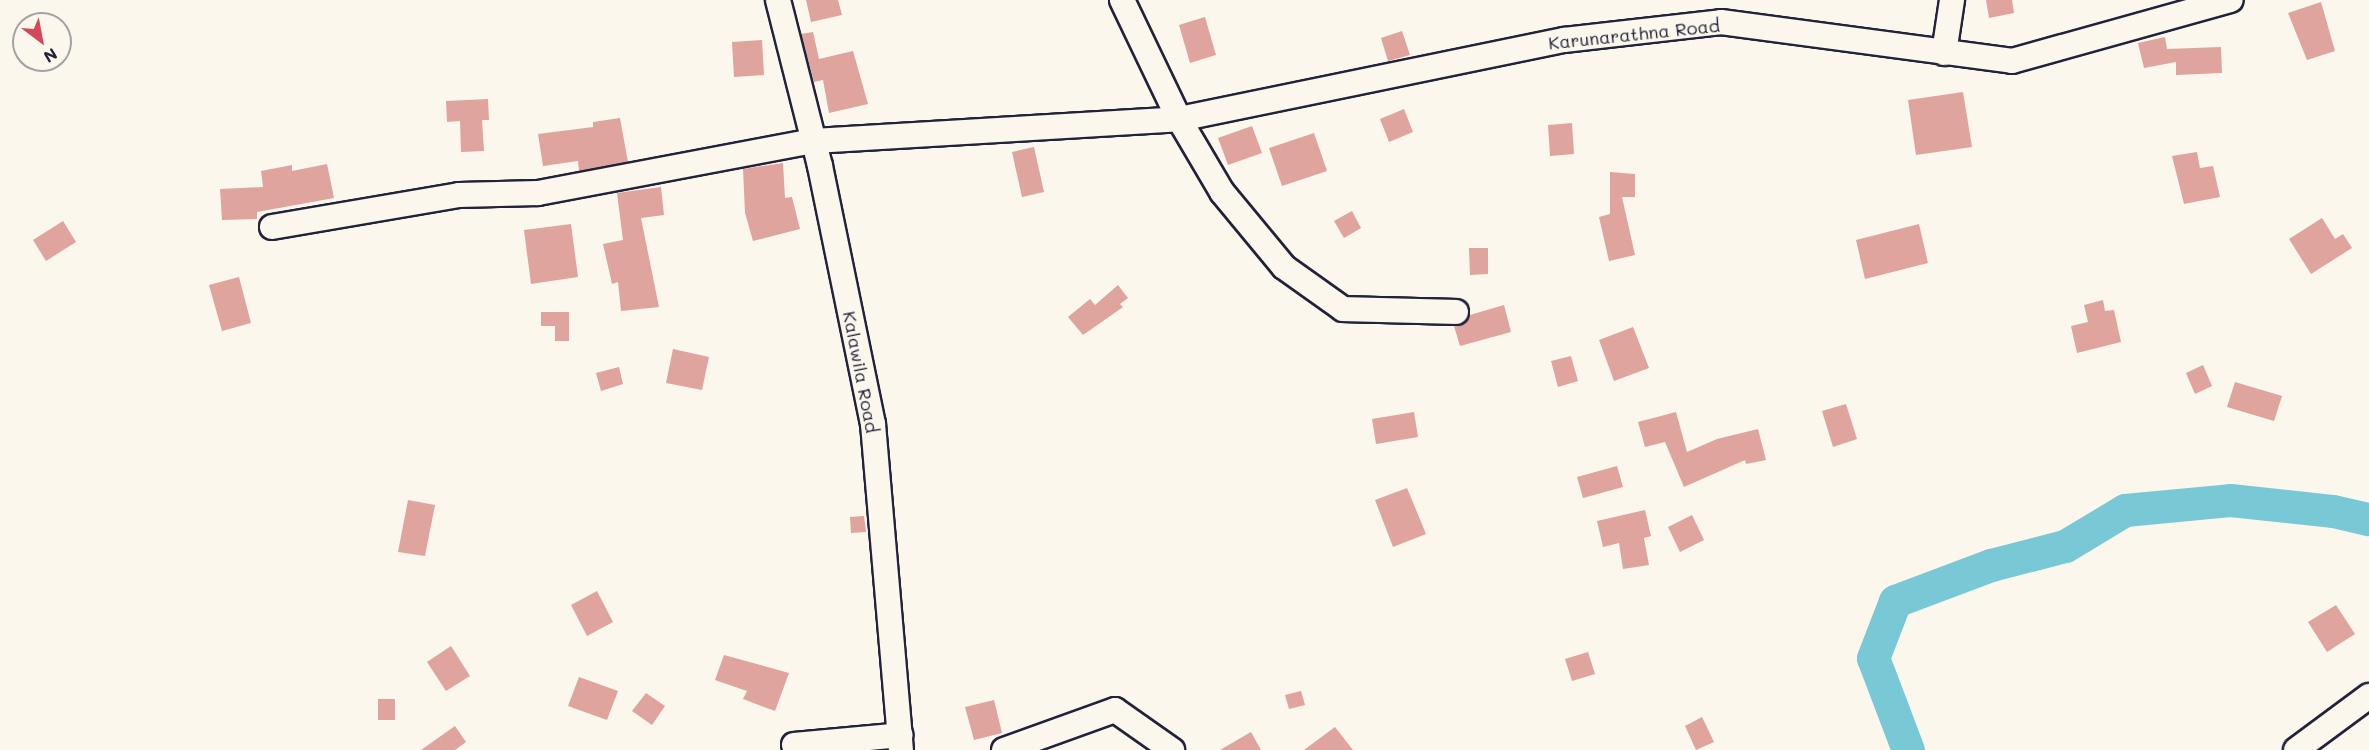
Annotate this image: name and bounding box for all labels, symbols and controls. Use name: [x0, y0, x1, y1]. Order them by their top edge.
north arrow: [12, 12, 72, 72]
street label: Karunarathna Road: [1547, 14, 1721, 54]
text: N: [40, 44, 61, 68]
street label: Kalawila Road: [839, 309, 883, 435]

